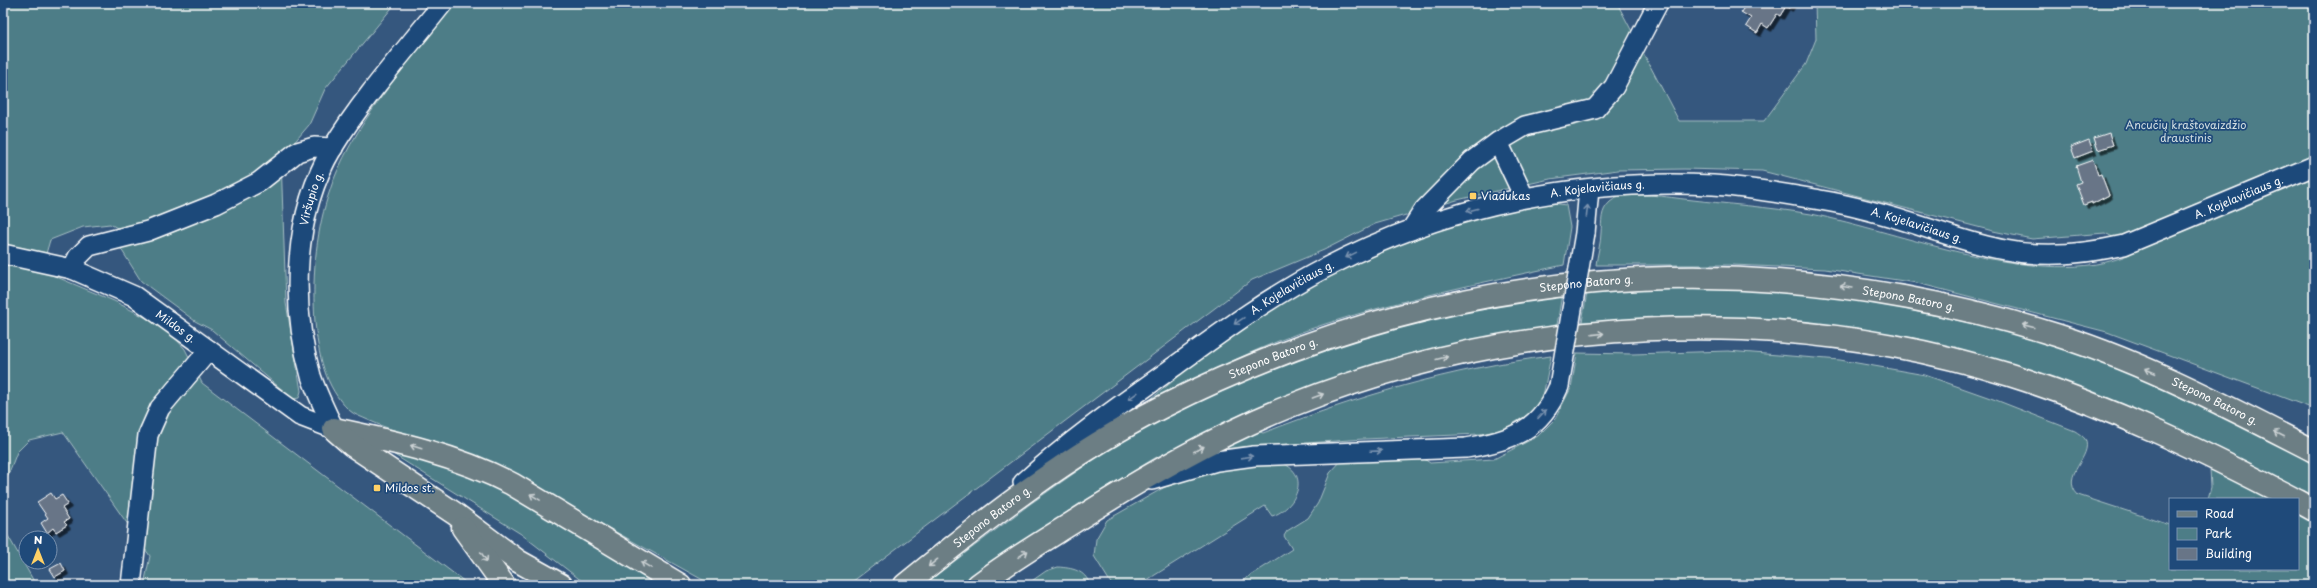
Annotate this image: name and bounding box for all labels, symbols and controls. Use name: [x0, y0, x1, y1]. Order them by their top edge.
park label: Ancučių kraštovaizdžio draustinis: [2126, 116, 2246, 146]
street label: Viršupio g.: [295, 168, 328, 227]
street label: A. Kojelavičiaus g.: [2191, 171, 2286, 223]
street label: A. Kojelavičiaus g.: [1549, 175, 1645, 201]
place label: Viadukas: [1481, 187, 1530, 204]
marker: Viadukas: [1468, 191, 1478, 201]
street label: A. Kojelavičiaus g.: [1869, 202, 1965, 247]
one-way arrow: [1584, 205, 1591, 218]
one-way arrow: [1466, 206, 1479, 214]
one-way arrow: [1345, 252, 1357, 259]
street label: A. Kojelavičiaus g.: [1246, 256, 1337, 319]
street label: Stepono Batoro g.: [1538, 270, 1634, 296]
street label: Stepono Batoro g.: [1861, 281, 1957, 315]
one-way arrow: [1840, 283, 1853, 291]
street label: Mildos g.: [152, 305, 200, 346]
one-way arrow: [1234, 317, 1245, 325]
one-way arrow: [2022, 322, 2035, 330]
one-way arrow: [1591, 330, 1604, 338]
street label: Stepono Batoro g.: [1226, 332, 1320, 383]
one-way arrow: [1435, 354, 1448, 362]
one-way arrow: [2144, 366, 2156, 374]
street label: Stepono Batoro g.: [2169, 372, 2261, 429]
one-way arrow: [1128, 392, 1139, 400]
one-way arrow: [1311, 392, 1324, 399]
one-way arrow: [1537, 409, 1547, 419]
one-way arrow: [2274, 429, 2286, 437]
one-way arrow: [410, 443, 423, 450]
one-way arrow: [1193, 444, 1205, 452]
one-way arrow: [1369, 447, 1382, 455]
one-way arrow: [1240, 453, 1253, 461]
place label: Mildos st.: [385, 479, 434, 496]
street label: Stepono Batoro g.: [949, 481, 1035, 551]
marker: Mildos st.: [372, 483, 382, 493]
one-way arrow: [529, 493, 541, 501]
legend: [2169, 498, 2299, 570]
text: Road: [2205, 504, 2234, 522]
text: Park: [2205, 524, 2232, 542]
north arrow: [18, 530, 58, 570]
text: N: [34, 531, 43, 548]
text: Building: [2205, 544, 2252, 562]
one-way arrow: [1017, 550, 1028, 558]
one-way arrow: [480, 551, 488, 562]
one-way arrow: [927, 558, 938, 567]
one-way arrow: [640, 560, 652, 568]

